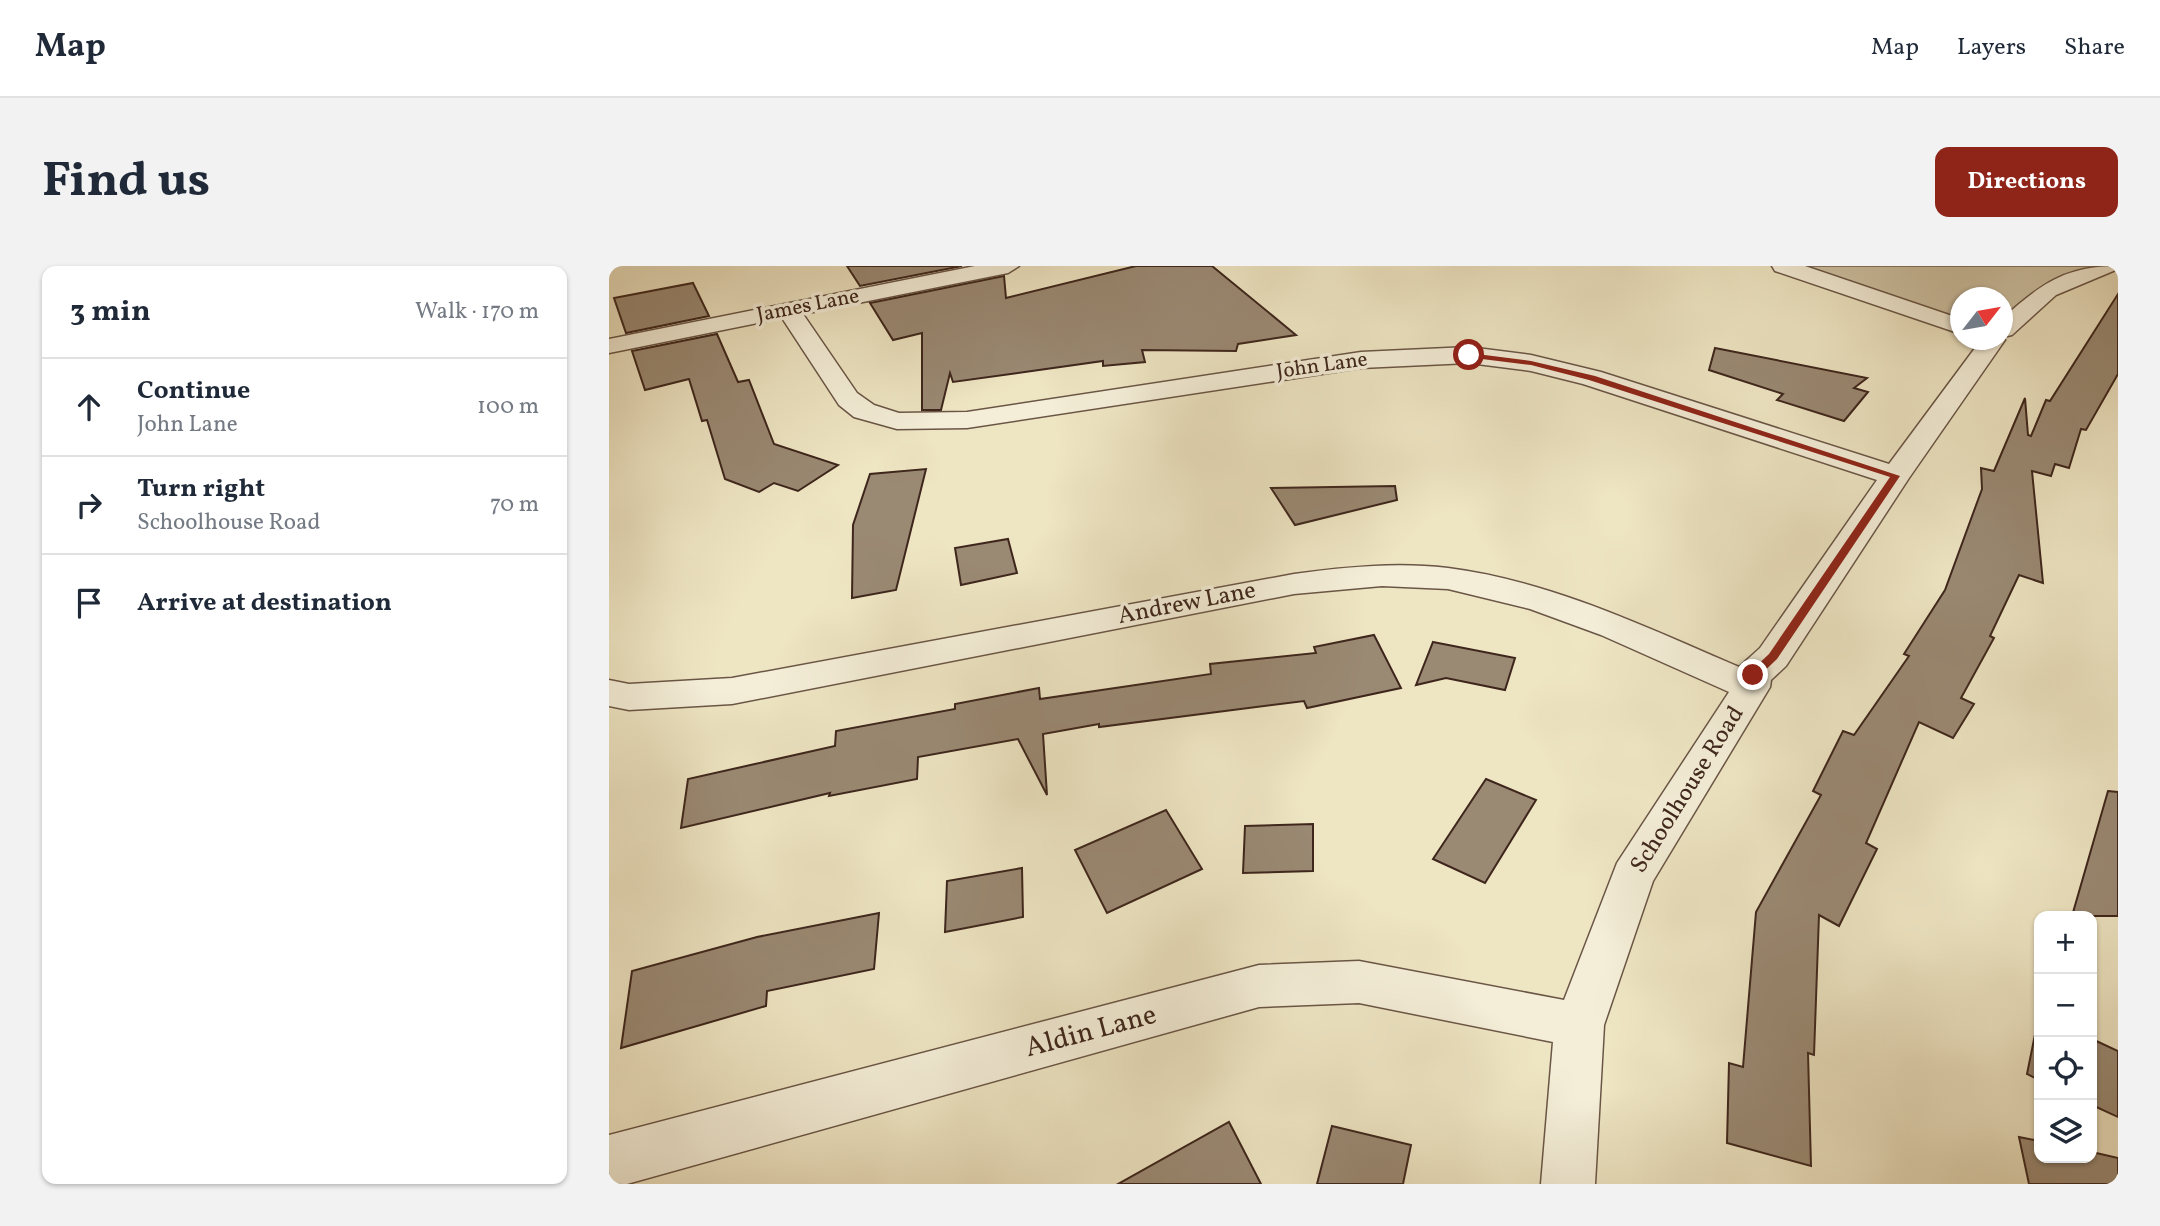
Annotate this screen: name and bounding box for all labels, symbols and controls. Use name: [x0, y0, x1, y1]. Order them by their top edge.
text: Map: [35, 25, 106, 71]
text: Map: [1871, 31, 1919, 65]
text: Layers: [1957, 31, 2026, 65]
text: Share: [2064, 31, 2125, 65]
button: Directions: [1935, 147, 2118, 217]
text: Find us: [42, 148, 210, 217]
street label: James Lane: [754, 282, 862, 330]
north arrow: [1950, 287, 2013, 350]
text: 3 min: [70, 291, 151, 333]
text: Walk · 170 m: [415, 296, 539, 328]
route start: [1453, 339, 1484, 370]
street label: John Lane: [1275, 345, 1370, 387]
text: Continue: [137, 373, 250, 409]
icon: ahead: [70, 388, 108, 426]
text: 100 m: [477, 391, 539, 423]
text: John Lane: [137, 409, 238, 441]
text: Turn right: [137, 471, 265, 507]
icon: right: [70, 486, 108, 524]
text: 70 m: [490, 489, 539, 521]
text: Schoolhouse Road: [137, 507, 320, 539]
street label: Andrew Lane: [1115, 574, 1259, 634]
icon: arrive: [70, 584, 108, 622]
text: Arrive at destination: [137, 585, 392, 621]
route end: [1737, 659, 1768, 690]
street label: Schoolhouse Road: [1623, 700, 1753, 880]
map controls: [2034, 911, 2097, 1163]
button: +: [2034, 911, 2097, 974]
button: −: [2034, 974, 2097, 1037]
street label: Aldin Lane: [1021, 996, 1161, 1068]
button: locate: [2034, 1037, 2097, 1100]
button: layers: [2034, 1100, 2097, 1163]

